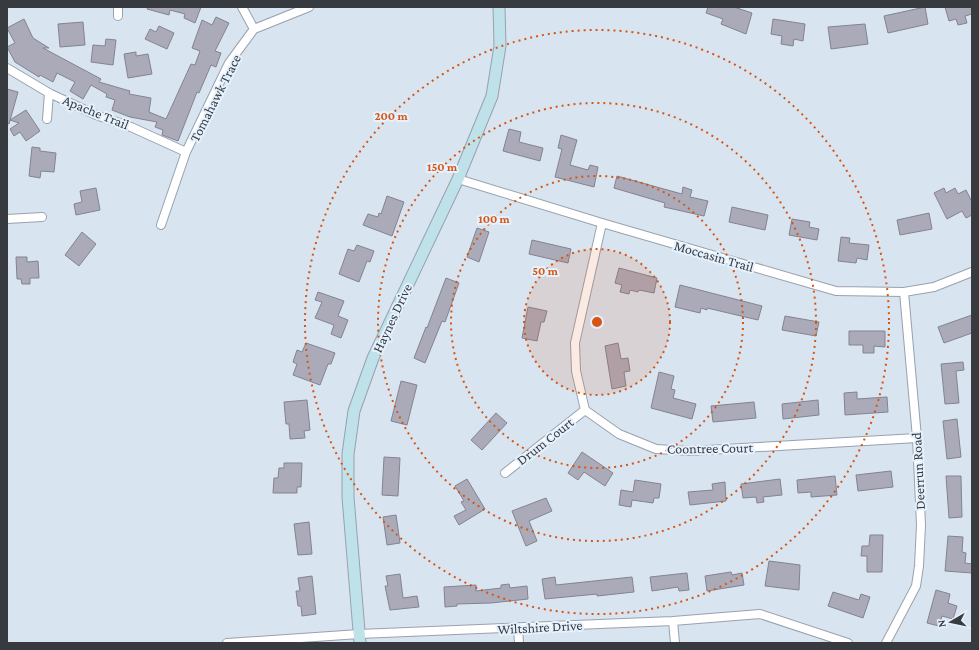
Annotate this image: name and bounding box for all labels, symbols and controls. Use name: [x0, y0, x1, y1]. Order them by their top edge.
street label: Tomahawk Trace: [186, 52, 244, 144]
street label: Apache Trail: [61, 91, 132, 133]
text: 200 m: [374, 109, 408, 123]
text: 150 m: [427, 160, 458, 174]
text: 100 m: [478, 212, 511, 226]
street label: Moccasin Trail: [672, 237, 756, 275]
text: 50 m: [532, 264, 559, 278]
street label: Haynes Drive: [369, 281, 415, 355]
centre of rings: [590, 315, 604, 329]
street label: Drum Court: [513, 414, 577, 468]
street label: Deerrun Road: [908, 431, 928, 510]
street label: Coontree Court: [667, 439, 754, 457]
north arrow: [931, 602, 971, 642]
street label: Wiltshire Drive: [497, 617, 583, 637]
text: N: [935, 618, 948, 628]

